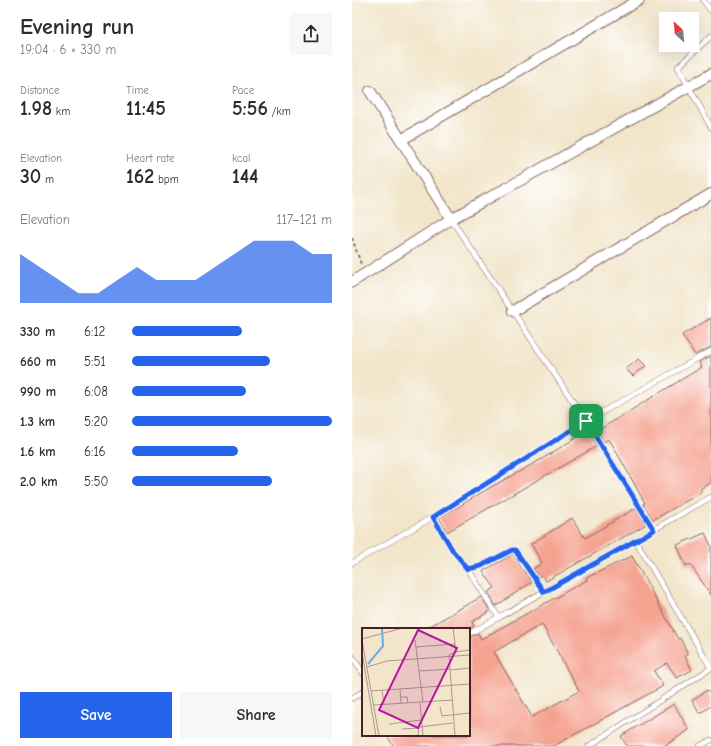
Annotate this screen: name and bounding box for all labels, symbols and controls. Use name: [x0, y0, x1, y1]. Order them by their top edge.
north arrow: [659, 12, 699, 52]
map controls: [659, 12, 699, 52]
button: share: [290, 13, 332, 55]
text: Evening run: [20, 14, 134, 40]
text: 19:04 · 6 × 330 m: [20, 42, 116, 57]
text: Distance: [20, 84, 59, 97]
text: Time: [126, 84, 149, 97]
text: Pace: [232, 84, 254, 97]
text: 1.98: [20, 97, 52, 120]
text: 11:45: [126, 97, 166, 120]
text: 5:56: [232, 97, 268, 120]
text: km: [52, 105, 70, 118]
text: /km: [268, 105, 291, 118]
text: Elevation: [20, 152, 62, 165]
text: Heart rate: [126, 152, 175, 165]
text: kcal: [232, 152, 250, 165]
text: 30: [20, 165, 41, 188]
text: 162: [126, 165, 154, 188]
text: 144: [232, 165, 258, 188]
text: m: [41, 173, 54, 186]
text: bpm: [154, 173, 179, 186]
text: Elevation: [20, 212, 70, 227]
text: 117–121 m: [277, 212, 332, 227]
text: 330 m: [20, 324, 55, 339]
text: 6:12: [84, 324, 105, 339]
text: 660 m: [20, 354, 56, 369]
text: 5:51: [84, 354, 106, 369]
text: 990 m: [20, 384, 56, 399]
text: 6:08: [84, 384, 108, 399]
pin: [569, 404, 603, 438]
icon: arrive: [575, 410, 597, 432]
text: 1.3 km: [20, 414, 55, 429]
text: 5:20: [84, 414, 108, 429]
text: 1.6 km: [20, 444, 56, 459]
text: 6:16: [84, 444, 106, 459]
text: 2.0 km: [20, 474, 58, 489]
text: 5:50: [84, 474, 108, 489]
inset map: [362, 628, 470, 736]
button: Save: [20, 692, 172, 738]
button: Share: [180, 692, 332, 738]

